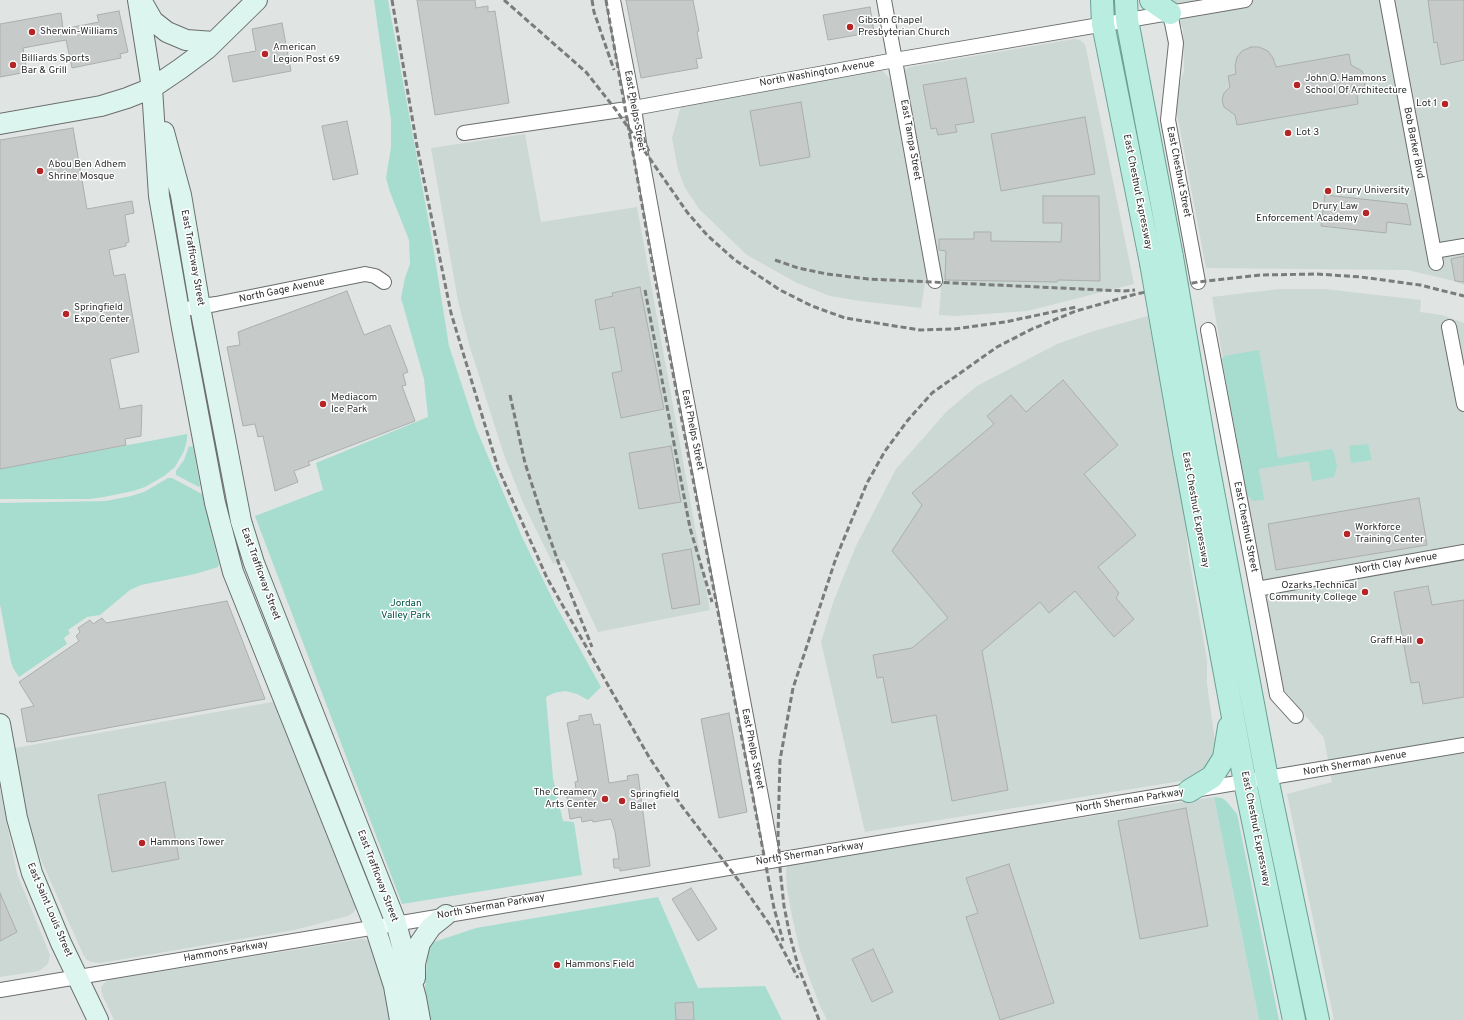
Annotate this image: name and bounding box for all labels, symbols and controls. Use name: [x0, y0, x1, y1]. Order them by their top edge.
place label: Gibson Chapel Presbyterian Church: [858, 15, 950, 38]
marker: Gibson Chapel Presbyterian Church: [845, 22, 855, 32]
place label: Sherwin-Williams: [40, 26, 118, 38]
marker: Sherwin-Williams: [27, 27, 37, 37]
place label: American Legion Post 69: [273, 42, 340, 66]
marker: American Legion Post 69: [260, 49, 270, 59]
place label: Billiards Sports Bar & Grill: [21, 53, 89, 76]
street label: North Washington Avenue: [759, 58, 875, 90]
marker: Billiards Sports Bar & Grill: [8, 60, 18, 70]
street label: East Phelps Street: [621, 70, 647, 152]
place label: John Q. Hammons School Of Architecture: [1305, 73, 1407, 96]
marker: John Q. Hammons School Of Architecture: [1292, 80, 1302, 90]
place label: Lot 1: [1416, 98, 1437, 110]
street label: East Tampa Street: [897, 99, 923, 181]
marker: Lot 1: [1440, 99, 1450, 109]
street label: Bob Barker Blvd: [1400, 106, 1426, 180]
street label: East Chestnut Street: [1163, 126, 1193, 218]
place label: Lot 3: [1296, 127, 1319, 139]
marker: Lot 3: [1283, 128, 1293, 138]
street label: East Chestnut Expressway: [1120, 133, 1154, 251]
place label: Abou Ben Adhem Shrine Mosque: [48, 159, 126, 182]
marker: Abou Ben Adhem Shrine Mosque: [35, 166, 45, 176]
place label: Drury University: [1336, 185, 1409, 197]
marker: Drury University: [1323, 186, 1333, 196]
place label: Drury Law Enforcement Academy: [1256, 201, 1358, 224]
marker: Drury Law Enforcement Academy: [1361, 208, 1371, 218]
street label: East Trafficway Street: [178, 209, 206, 307]
street label: North Gage Avenue: [238, 276, 326, 306]
place label: Springfield Expo Center: [74, 302, 129, 326]
marker: Springfield Expo Center: [61, 309, 71, 319]
street label: East Phelps Street: [678, 389, 706, 471]
place label: Mediacom Ice Park: [331, 392, 377, 416]
marker: Mediacom Ice Park: [318, 399, 328, 409]
street label: East Chestnut Expressway: [1179, 451, 1211, 569]
street label: East Chestnut Street: [1230, 481, 1260, 573]
place label: Workforce Training Center: [1355, 522, 1424, 546]
street label: East Trafficway Street: [238, 526, 282, 622]
marker: Workforce Training Center: [1342, 529, 1352, 539]
street label: North Clay Avenue: [1354, 551, 1438, 577]
place label: Ozarks Technical Community College: [1269, 580, 1357, 604]
marker: Ozarks Technical Community College: [1360, 587, 1370, 597]
park label: Jordan Valley Park: [381, 598, 431, 622]
place label: Graff Hall: [1370, 635, 1412, 647]
marker: Graff Hall: [1415, 636, 1425, 646]
street label: East Phelps Street: [738, 708, 766, 790]
street label: North Sherman Avenue: [1302, 749, 1408, 779]
street label: East Chestnut Expressway: [1238, 770, 1272, 888]
place label: The Creamery Arts Center: [533, 787, 597, 810]
street label: North Sherman Parkway: [1075, 787, 1185, 815]
place label: Springfield Ballet: [630, 789, 679, 812]
marker: The Creamery Arts Center: [600, 794, 610, 804]
marker: Springfield Ballet: [617, 796, 627, 806]
street label: East Trafficway Street: [354, 828, 400, 924]
place label: Hammons Tower: [150, 837, 224, 849]
marker: Hammons Tower: [137, 838, 147, 848]
street label: North Sherman Parkway: [755, 840, 865, 868]
street label: East Saint Louis Street: [24, 861, 74, 959]
street label: North Sherman Parkway: [436, 892, 546, 922]
street label: Hammons Parkway: [183, 939, 269, 965]
place label: Hammons Field: [565, 959, 634, 971]
marker: Hammons Field: [552, 960, 562, 970]

